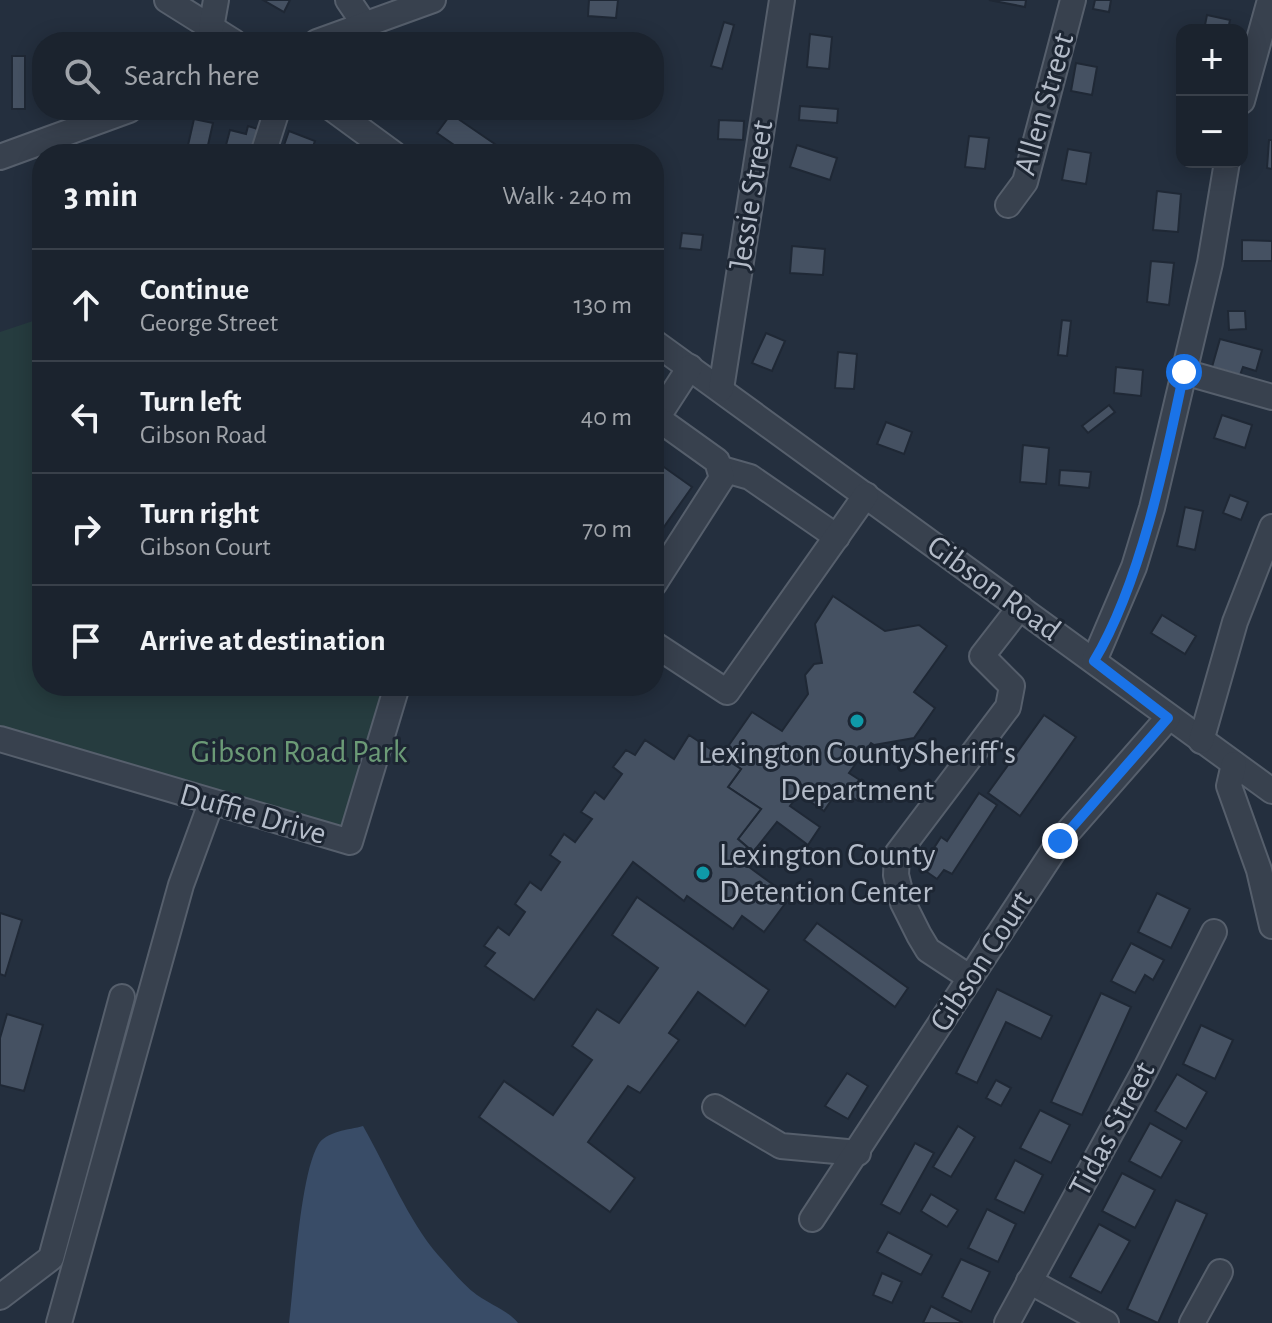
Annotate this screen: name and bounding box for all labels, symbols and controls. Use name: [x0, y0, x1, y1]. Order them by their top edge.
map controls: [1176, 24, 1248, 168]
button: +: [1176, 24, 1248, 96]
street label: Allen Street: [1008, 29, 1080, 179]
search box: [32, 32, 664, 120]
icon: search: [60, 54, 104, 98]
text: Search here: [124, 61, 260, 91]
button: −: [1176, 96, 1248, 168]
street label: Jessie Street: [723, 118, 779, 272]
text: 3 min: [64, 179, 138, 213]
text: Walk · 240 m: [502, 183, 632, 209]
text: Continue: [140, 275, 249, 305]
icon: ahead: [64, 283, 108, 327]
text: 130 m: [574, 292, 632, 318]
text: George Street: [140, 310, 278, 336]
route start: [1166, 354, 1202, 390]
text: Turn left: [140, 387, 241, 417]
icon: left: [64, 395, 108, 439]
text: 40 m: [581, 404, 632, 430]
text: Gibson Road: [140, 422, 267, 448]
text: Turn right: [140, 499, 259, 529]
icon: right: [64, 507, 108, 551]
text: 70 m: [582, 516, 632, 542]
street label: Gibson Road: [921, 529, 1067, 647]
text: Gibson Court: [140, 534, 271, 560]
icon: arrive: [64, 619, 108, 663]
text: Arrive at destination: [140, 626, 386, 656]
marker: Lexington CountySheriff's Department: [848, 712, 866, 730]
park label: Gibson Road Park: [191, 736, 408, 768]
place label: Lexington CountySheriff's Department: [698, 737, 1016, 806]
street label: Duffie Drive: [176, 778, 330, 850]
route end: [1042, 823, 1078, 859]
place label: Lexington County Detention Center: [719, 839, 936, 908]
marker: Lexington County Detention Center: [694, 864, 712, 882]
street label: Gibson Court: [924, 885, 1038, 1037]
street label: Tidas Street: [1063, 1056, 1161, 1202]

